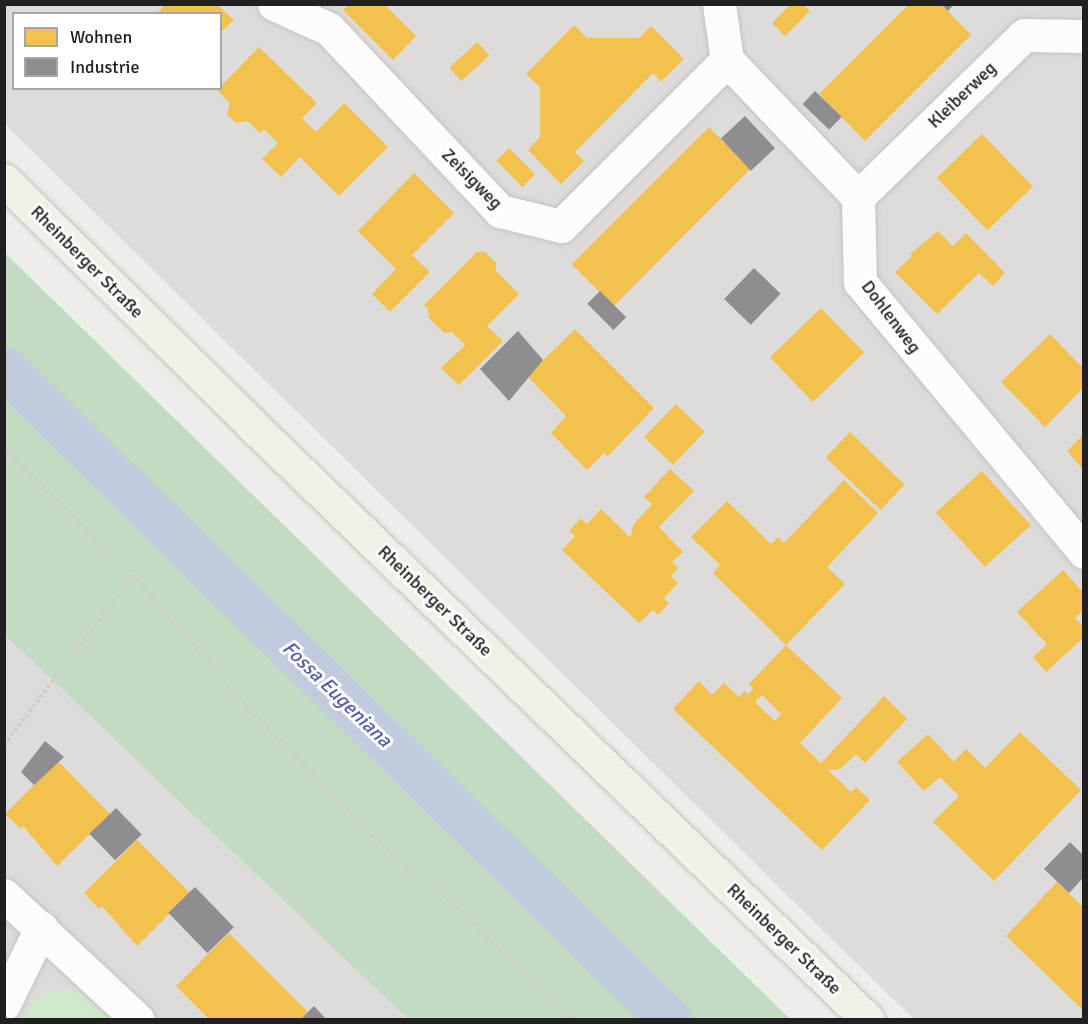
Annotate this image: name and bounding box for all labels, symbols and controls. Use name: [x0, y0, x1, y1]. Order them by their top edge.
legend: [12, 12, 222, 90]
text: Wohnen: [70, 26, 132, 48]
text: Industrie: [70, 56, 140, 78]
street label: Kleiberweg: [923, 57, 1001, 133]
street label: Zeisigweg: [437, 144, 507, 214]
street label: Rheinberger Straße: [26, 201, 148, 323]
street label: Dohlenweg: [857, 276, 925, 358]
street label: Rheinberger Straße: [373, 541, 497, 661]
water label: Fossa Eugeniana: [277, 636, 397, 752]
street label: Rheinberger Straße: [722, 879, 846, 999]

